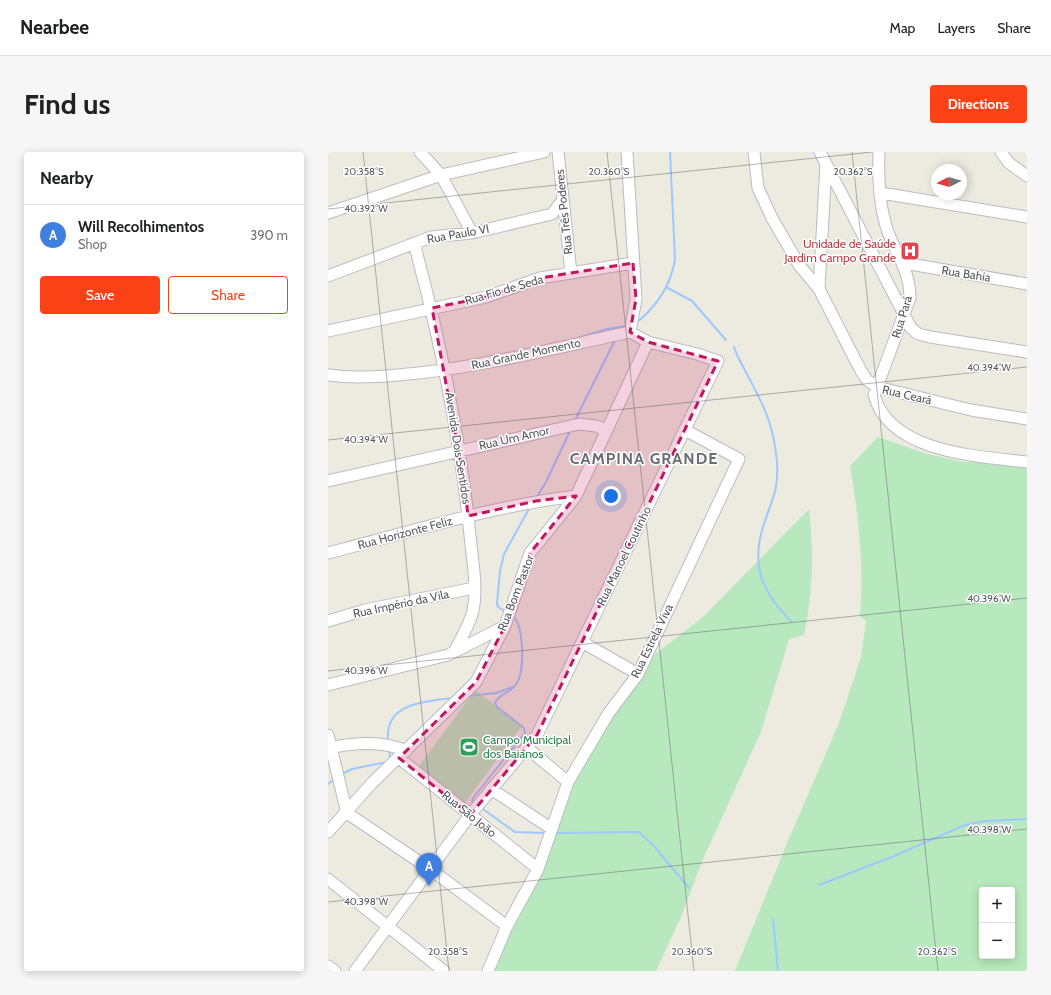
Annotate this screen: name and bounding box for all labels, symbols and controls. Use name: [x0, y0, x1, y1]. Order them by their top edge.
text: Nearbee: [20, 16, 89, 39]
text: Map: [890, 19, 915, 37]
text: Layers: [937, 19, 975, 37]
text: Share: [997, 19, 1031, 37]
button: Directions: [930, 85, 1027, 123]
text: Find us: [24, 87, 110, 121]
north arrow: [931, 164, 967, 200]
text: 20.358°S: [344, 165, 384, 178]
text: 20.360°S: [589, 165, 630, 178]
text: 20.362°S: [833, 165, 873, 178]
text: Nearby: [40, 168, 93, 188]
street label: Rua Três Poderes: [552, 169, 575, 255]
text: 40.392°W: [344, 202, 388, 215]
text: Will Recolhimentos: [78, 218, 204, 236]
street label: Rua Paulo VI: [426, 221, 490, 246]
text: A: [49, 227, 57, 243]
text: 390 m: [250, 227, 288, 243]
text: Shop: [78, 236, 107, 252]
place label: Unidade de Saúde Jardim Campo Grande: [784, 236, 896, 265]
hospital icon: Unidade de Saúde Jardim Campo Grande: [899, 240, 921, 262]
street label: Rua Bahia: [940, 262, 992, 285]
street label: Rua Fio de Seda: [463, 271, 545, 308]
button: Save: [40, 276, 160, 314]
button: Share: [168, 276, 288, 314]
street label: Rua Pará: [888, 294, 915, 340]
street label: Rua Grande Momento: [470, 334, 582, 372]
text: 40.394°W: [967, 361, 1011, 374]
street label: Rua Ceará: [881, 382, 934, 408]
street label: Avenida Dois Sentidos: [442, 391, 475, 505]
street label: Rua Um Amor: [477, 422, 551, 453]
text: 40.394°W: [344, 433, 388, 446]
district label: CAMPINA GRANDE: [570, 449, 718, 468]
your location: [601, 486, 621, 506]
street label: Rua Manoel Coutinho: [593, 503, 654, 608]
street label: Rua Horizonte Feliz: [356, 513, 454, 552]
street label: Rua Bom Pastor: [494, 552, 537, 633]
street label: Rua Império da Vila: [351, 586, 451, 621]
text: 40.396°W: [967, 592, 1011, 605]
street label: Rua Estrela Viva: [627, 601, 676, 680]
text: 40.396°W: [344, 664, 388, 677]
place label: Campo Municipal dos Baianos: [483, 732, 571, 761]
sports icon: Campo Municipal dos Baianos: [458, 736, 480, 758]
street label: Rua São João: [439, 787, 500, 840]
text: 40.398°W: [967, 823, 1012, 836]
pin: A: [416, 853, 442, 886]
map controls: [979, 887, 1015, 959]
button: +: [979, 887, 1015, 923]
text: 40.398°W: [344, 895, 389, 908]
button: −: [979, 923, 1015, 959]
text: 20.358°S: [428, 945, 468, 958]
text: 20.360°S: [672, 945, 713, 958]
text: 20.362°S: [917, 945, 957, 958]

